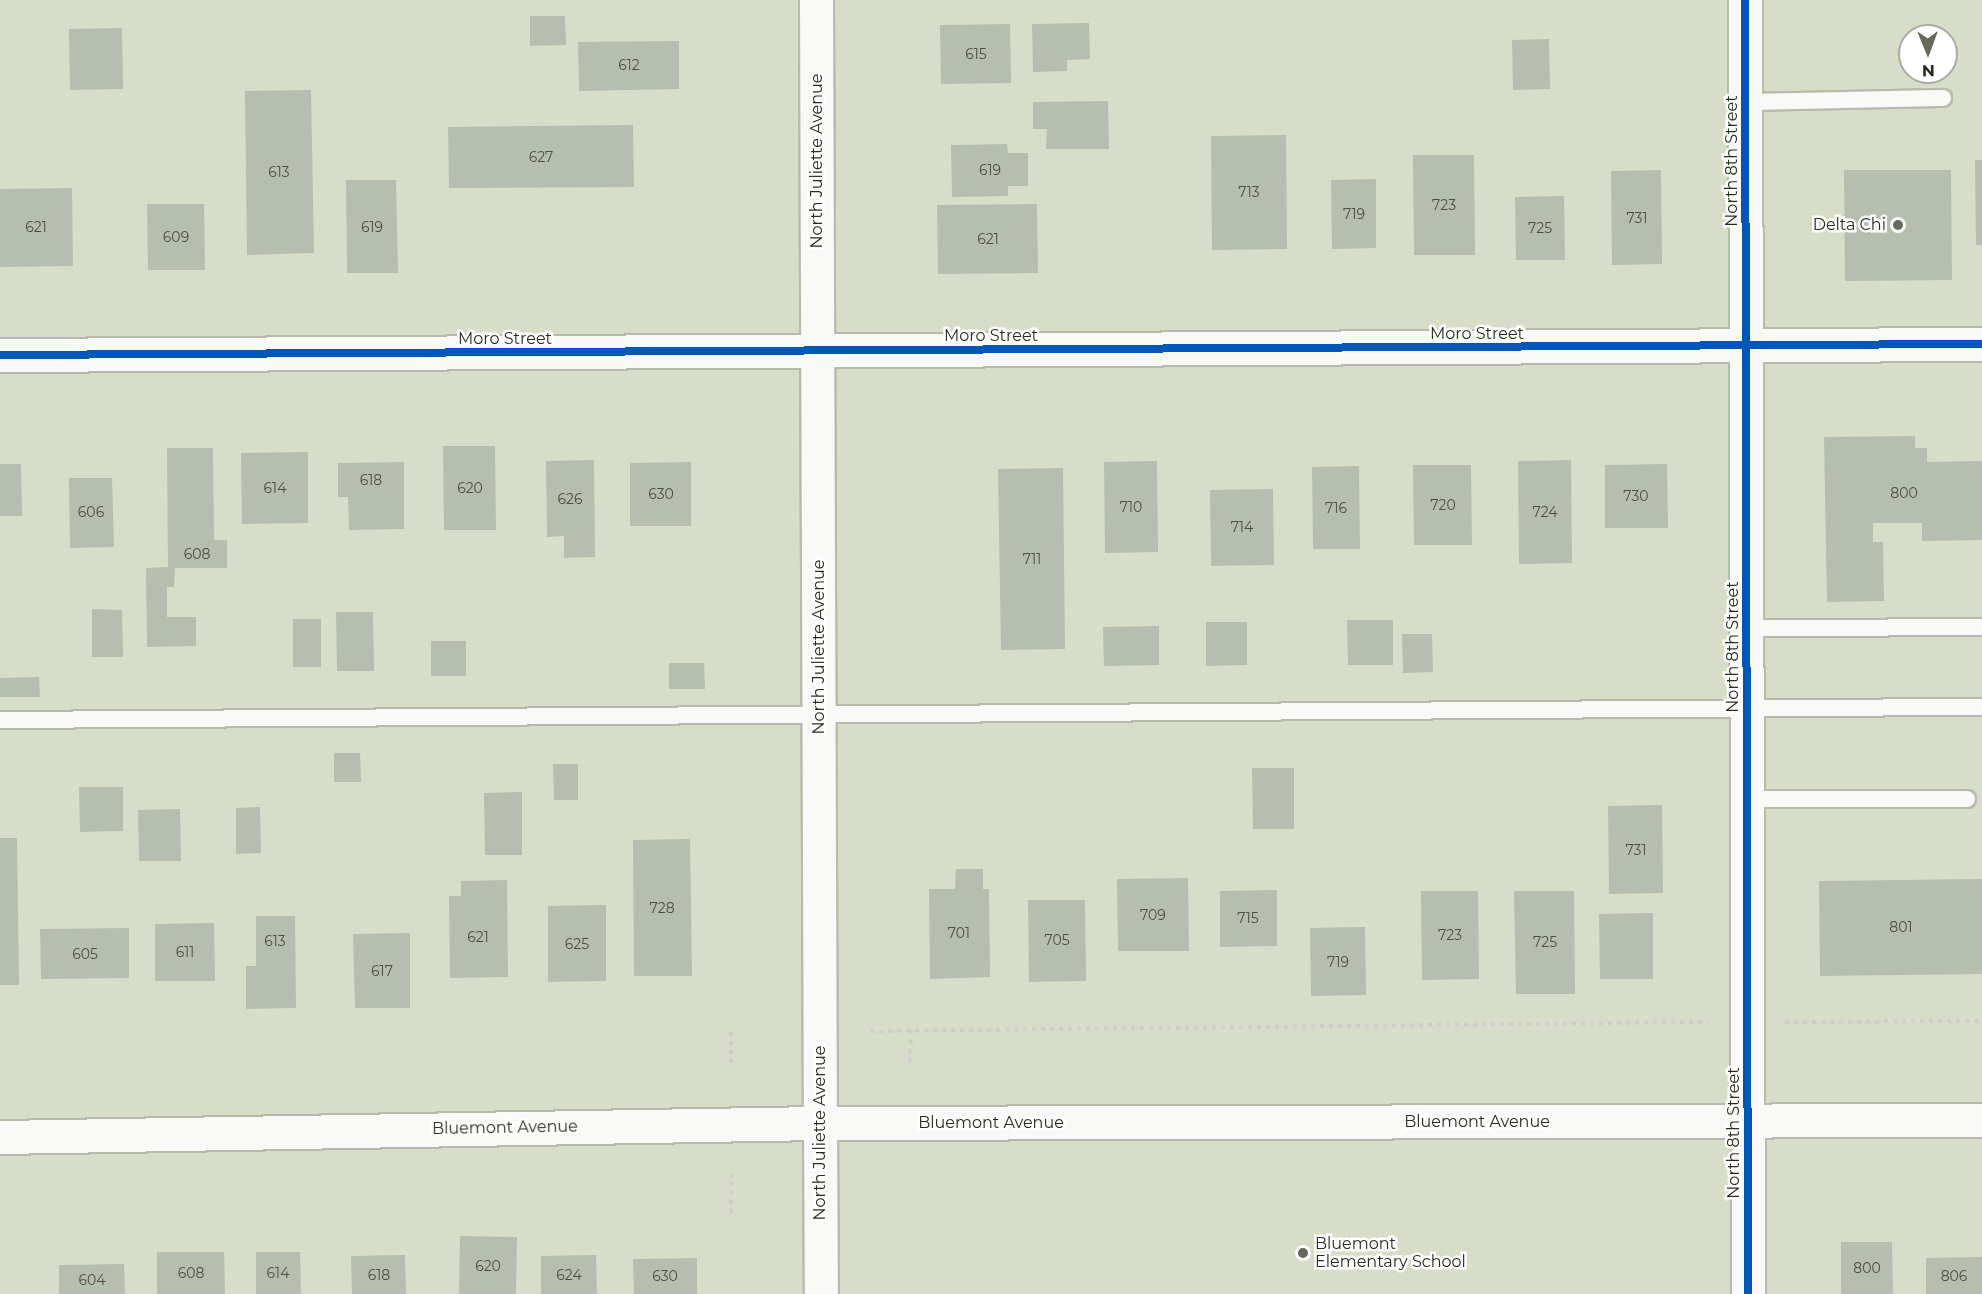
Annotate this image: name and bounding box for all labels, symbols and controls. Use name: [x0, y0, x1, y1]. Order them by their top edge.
north arrow: [1898, 24, 1958, 84]
house number: 615: [965, 46, 987, 62]
house number: 612: [618, 57, 640, 73]
text: N: [1922, 61, 1935, 80]
street label: North Juliette Avenue: [807, 74, 827, 248]
street label: North 8th Street: [1722, 95, 1742, 227]
house number: 627: [529, 149, 553, 165]
house number: 619: [979, 162, 1001, 178]
house number: 613: [268, 164, 290, 180]
house number: 713: [1238, 184, 1260, 200]
house number: 723: [1432, 197, 1456, 213]
house number: 719: [1343, 206, 1365, 222]
house number: 731: [1626, 210, 1648, 226]
place label: Delta Chi: [1813, 215, 1886, 235]
marker: Delta Chi: [1891, 218, 1905, 232]
house number: 621: [25, 219, 47, 235]
house number: 619: [361, 219, 383, 235]
house number: 725: [1528, 220, 1552, 236]
house number: 609: [163, 229, 189, 245]
house number: 621: [977, 231, 999, 247]
street label: Moro Street: [1430, 324, 1524, 344]
street label: Moro Street: [944, 326, 1038, 346]
street label: Moro Street: [458, 329, 552, 349]
house number: 618: [360, 472, 382, 488]
house number: 614: [264, 480, 286, 496]
house number: 620: [457, 480, 483, 496]
house number: 800: [1890, 485, 1918, 501]
house number: 630: [648, 486, 674, 502]
house number: 730: [1623, 488, 1649, 504]
house number: 626: [558, 491, 582, 507]
house number: 720: [1430, 497, 1456, 513]
house number: 710: [1120, 499, 1142, 515]
house number: 716: [1325, 500, 1347, 516]
house number: 606: [78, 504, 104, 520]
house number: 724: [1532, 504, 1558, 520]
house number: 714: [1231, 519, 1253, 535]
house number: 608: [184, 546, 210, 562]
house number: 711: [1023, 551, 1041, 567]
street label: North Juliette Avenue: [809, 560, 829, 734]
street label: North 8th Street: [1723, 581, 1743, 713]
house number: 731: [1625, 842, 1647, 858]
house number: 728: [649, 900, 675, 916]
house number: 709: [1140, 907, 1166, 923]
house number: 715: [1237, 910, 1259, 926]
house number: 801: [1889, 919, 1913, 935]
house number: 701: [948, 925, 970, 941]
house number: 723: [1438, 927, 1462, 943]
house number: 621: [467, 929, 489, 945]
house number: 705: [1044, 932, 1070, 948]
house number: 613: [264, 933, 286, 949]
house number: 725: [1533, 934, 1557, 950]
house number: 625: [565, 936, 589, 952]
house number: 611: [176, 944, 194, 960]
house number: 605: [72, 946, 98, 962]
house number: 719: [1327, 954, 1349, 970]
house number: 617: [371, 963, 393, 979]
street label: North Juliette Avenue: [810, 1046, 830, 1220]
street label: North 8th Street: [1724, 1067, 1744, 1199]
street label: Bluemont Avenue: [1404, 1112, 1550, 1132]
street label: Bluemont Avenue: [918, 1113, 1064, 1133]
street label: Bluemont Avenue: [432, 1117, 578, 1139]
place label: Bluemont Elementary School: [1315, 1234, 1466, 1272]
marker: Bluemont Elementary School: [1296, 1246, 1310, 1260]
house number: 620: [475, 1258, 501, 1274]
house number: 800: [1853, 1260, 1881, 1276]
house number: 608: [178, 1265, 204, 1281]
house number: 614: [267, 1265, 289, 1281]
house number: 618: [368, 1267, 390, 1283]
house number: 624: [556, 1267, 582, 1283]
house number: 630: [652, 1268, 678, 1284]
house number: 806: [1941, 1268, 1967, 1284]
house number: 604: [78, 1272, 106, 1288]

